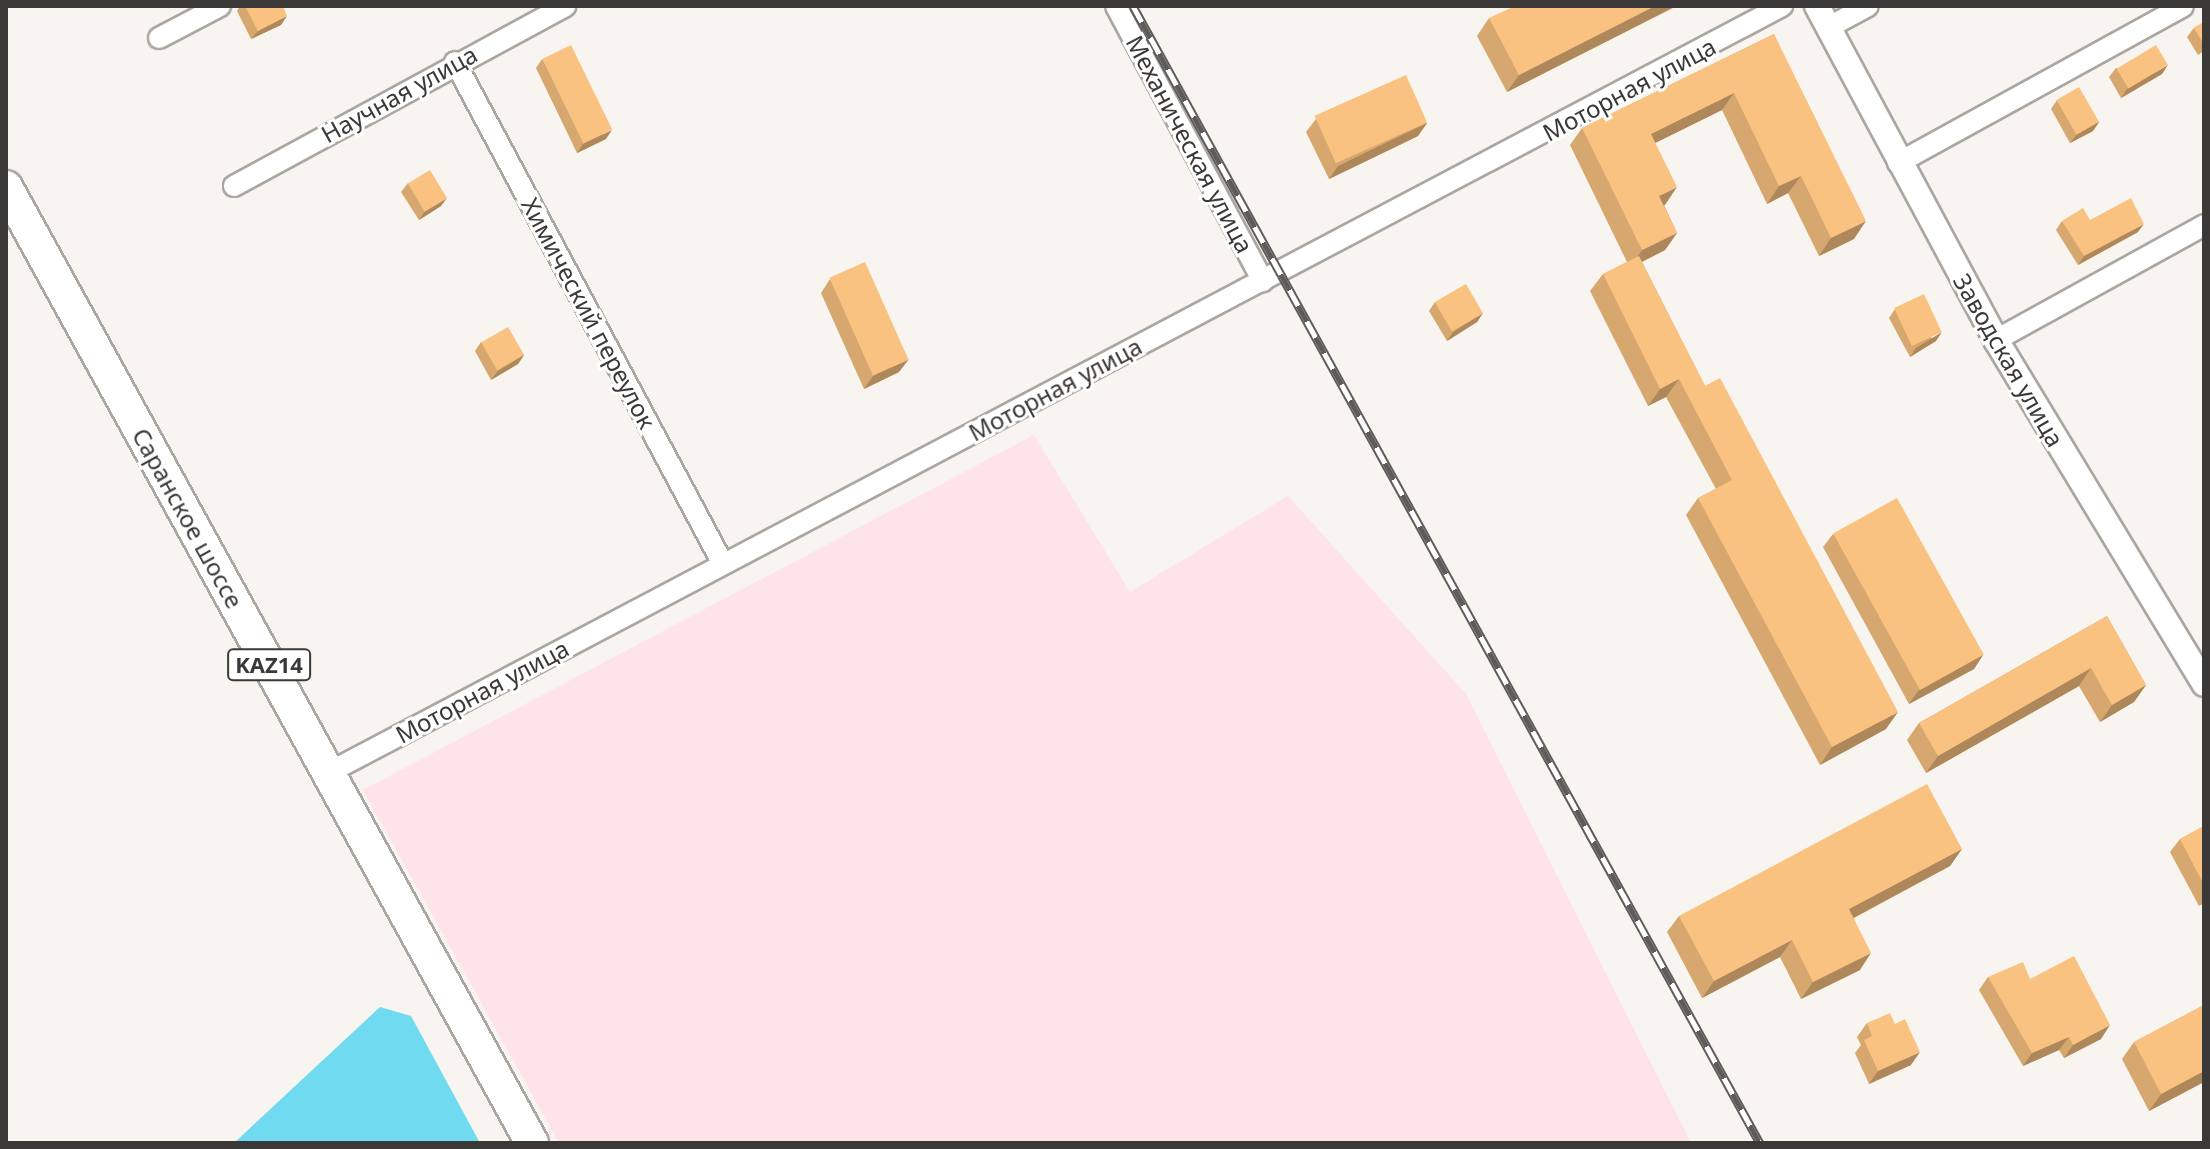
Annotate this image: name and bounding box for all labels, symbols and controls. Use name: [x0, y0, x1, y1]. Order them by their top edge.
street label: Механическая улица: [1120, 30, 1260, 258]
street label: Моторная улица: [1538, 31, 1720, 147]
street label: Научная улица: [316, 39, 482, 149]
street label: Химический переулок: [516, 193, 662, 433]
street label: Заводская улица: [1948, 268, 2070, 452]
street label: Моторная улица: [964, 331, 1146, 447]
street label: Саранское шоссе: [127, 423, 249, 613]
street label: Моторная улица: [391, 633, 573, 749]
road number: KAZ14: [227, 647, 311, 683]

